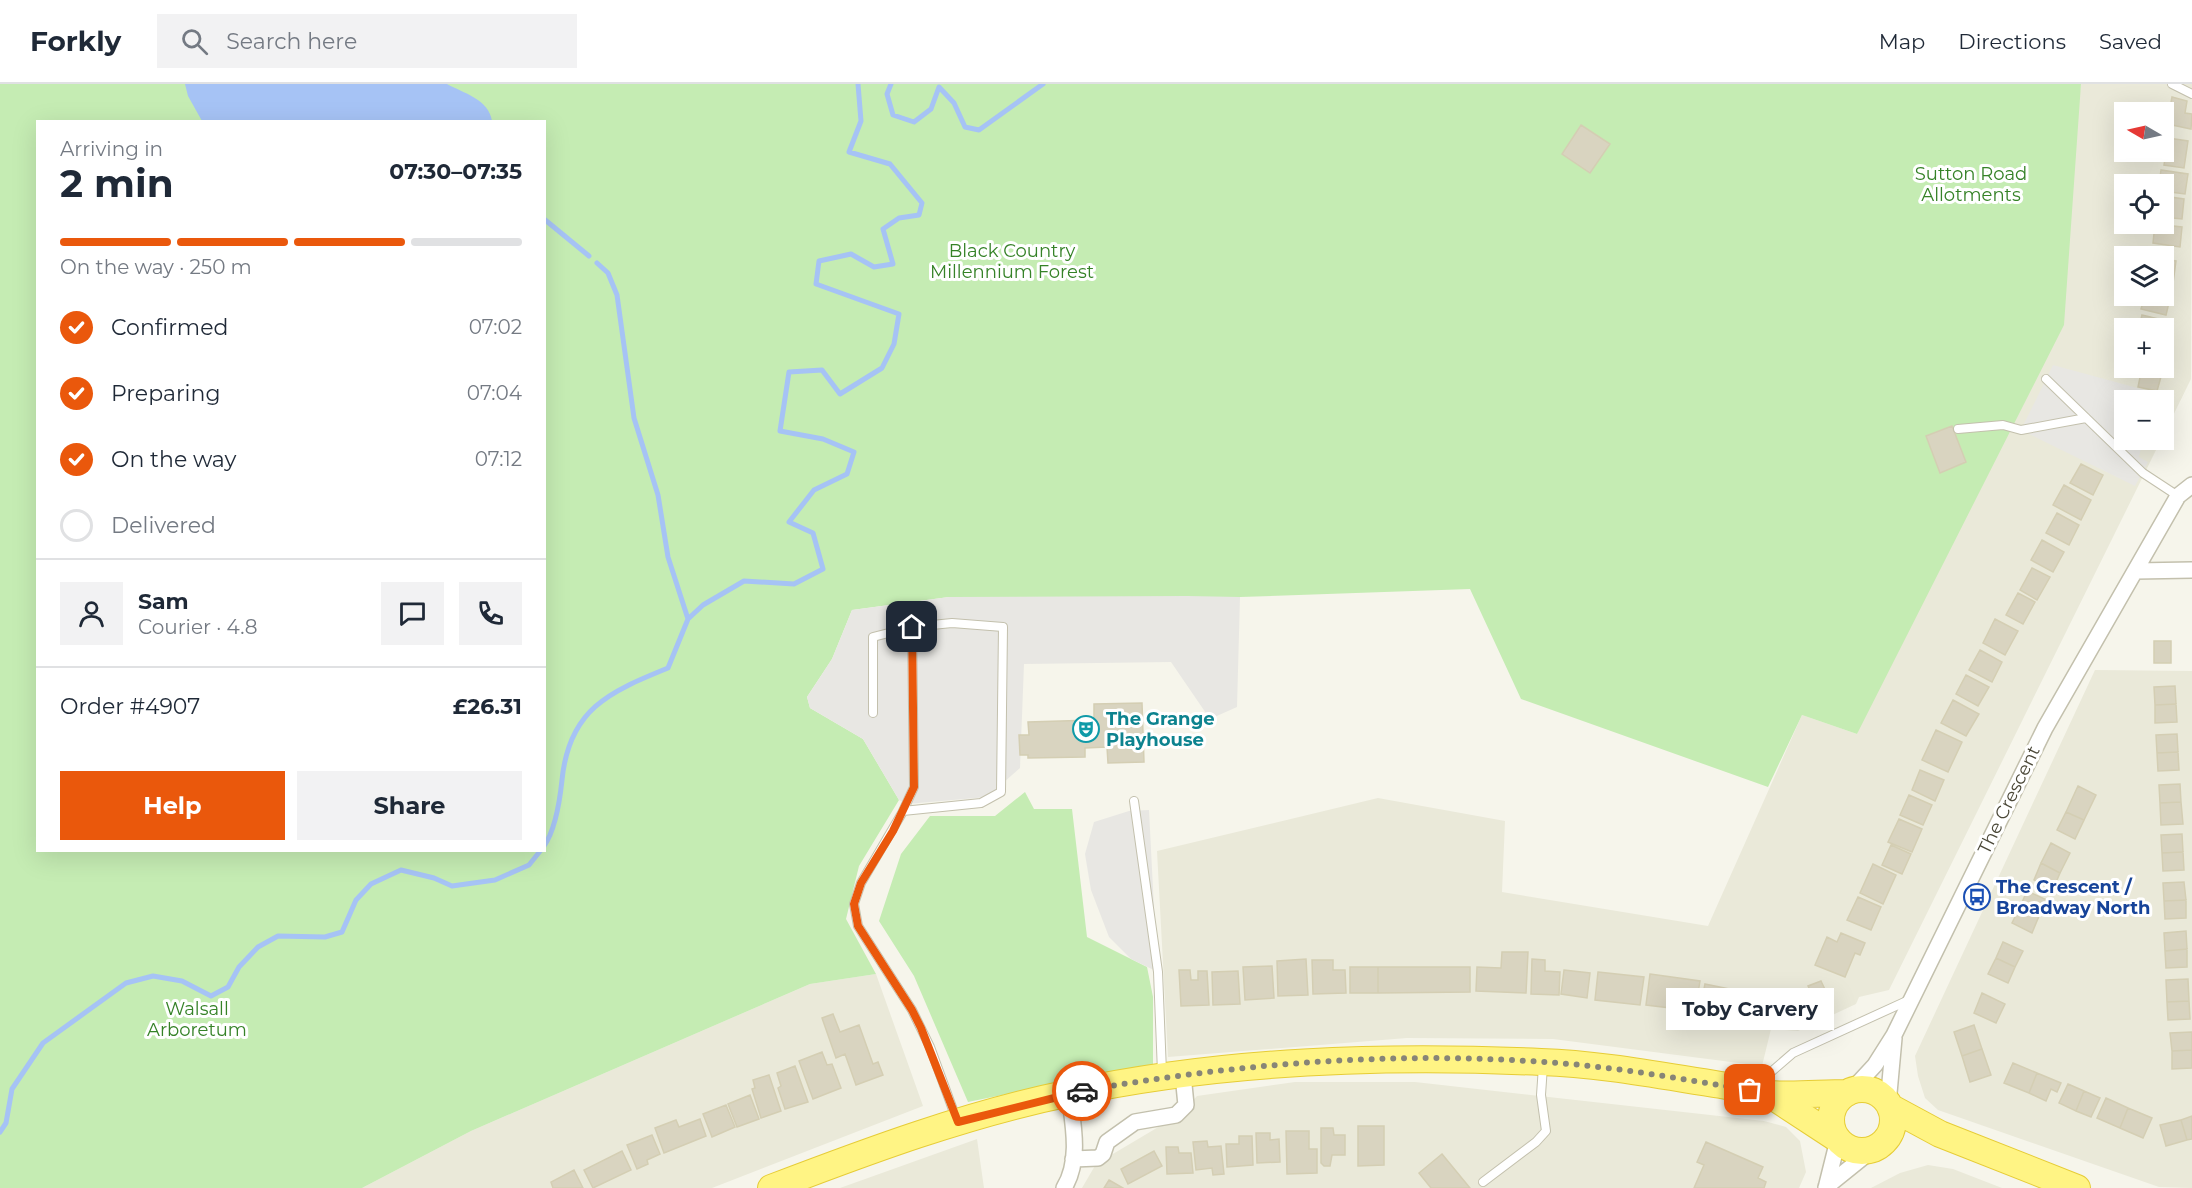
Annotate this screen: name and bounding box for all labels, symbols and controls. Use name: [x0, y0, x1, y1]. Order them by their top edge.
search box: [157, 14, 577, 68]
text: Forkly: [30, 24, 121, 58]
icon: search: [178, 25, 211, 58]
text: Search here: [226, 28, 357, 55]
text: Map: [1879, 29, 1925, 54]
text: Directions: [1958, 29, 2066, 54]
text: Saved: [2099, 29, 2162, 54]
north arrow: [2114, 102, 2174, 162]
map controls: [2114, 102, 2174, 450]
text: Arriving in: [60, 137, 163, 161]
text: 07:30–07:35: [389, 158, 522, 185]
text: 2 min: [60, 159, 174, 207]
park label: Sutton Road Allotments: [1915, 163, 2027, 206]
button: locate: [2114, 174, 2174, 234]
park label: Black Country Millennium Forest: [930, 240, 1094, 283]
button: layers: [2114, 246, 2174, 306]
text: On the way · 250 m: [60, 255, 252, 279]
icon: check: [60, 311, 93, 344]
text: Confirmed: [111, 314, 228, 341]
text: 07:02: [469, 315, 522, 339]
button: +: [2114, 318, 2174, 378]
icon: check: [60, 377, 93, 410]
text: Preparing: [111, 380, 220, 407]
text: 07:04: [467, 381, 522, 405]
button: −: [2114, 390, 2174, 450]
icon: check: [60, 443, 93, 476]
text: On the way: [111, 446, 236, 473]
text: 07:12: [475, 447, 522, 471]
text: Delivered: [111, 512, 216, 539]
button: person: [60, 582, 123, 645]
button: chat: [381, 582, 444, 645]
button: phone: [459, 582, 522, 645]
text: Sam: [138, 588, 189, 615]
pin: [886, 601, 937, 652]
icon: home: [895, 610, 928, 643]
text: Courier · 4.8: [138, 615, 257, 639]
text: Order #4907: [60, 693, 200, 720]
text: £26.31: [453, 693, 522, 720]
place label: The Grange Playhouse: [1106, 708, 1215, 751]
theatre icon: The Grange Playhouse: [1071, 714, 1101, 744]
street label: The Crescent: [1973, 742, 2045, 858]
button: Help: [60, 771, 285, 840]
button: Share: [297, 771, 522, 840]
place label: The Crescent / Broadway North: [1996, 876, 2151, 919]
bus stop icon: The Crescent / Broadway North: [1962, 882, 1992, 912]
callout: Toby Carvery: [1666, 988, 1834, 1030]
text: Toby Carvery: [1682, 997, 1818, 1021]
park label: Walsall Arboretum: [147, 998, 247, 1041]
courier: [1052, 1061, 1112, 1121]
pin: [1724, 1064, 1775, 1115]
icon: bag: [1733, 1073, 1766, 1106]
icon: car: [1066, 1075, 1099, 1108]

